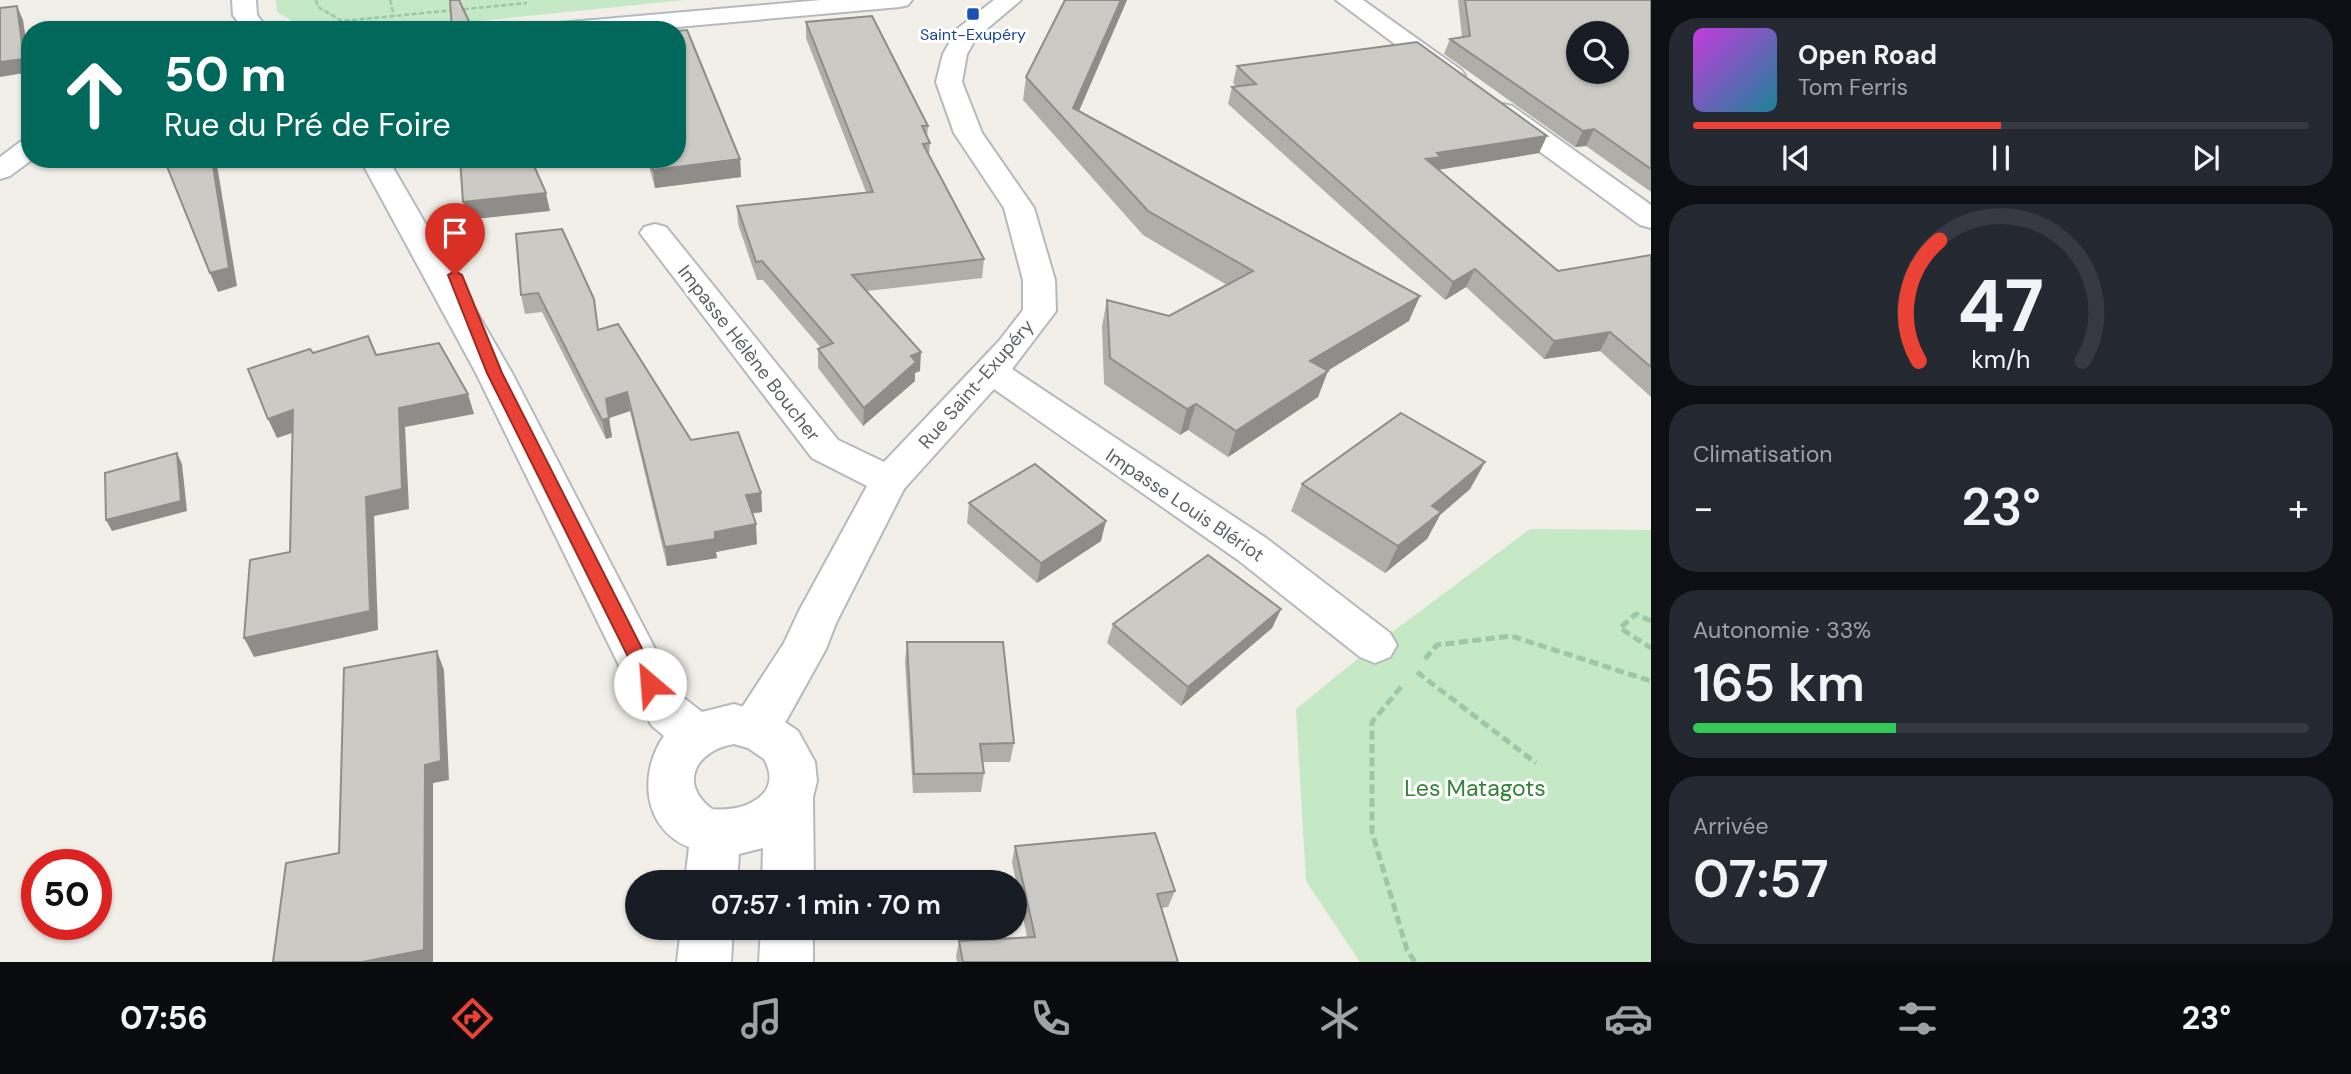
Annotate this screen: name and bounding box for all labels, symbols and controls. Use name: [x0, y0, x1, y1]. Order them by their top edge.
marker: Saint-Exupéry: [965, 6, 981, 22]
map controls: [1566, 21, 1629, 84]
button: search: [1566, 21, 1629, 84]
place label: Saint-Exupéry: [920, 24, 1026, 45]
text: Open Road: [1798, 38, 1937, 72]
text: 50 m: [164, 42, 287, 106]
icon: ahead: [49, 49, 140, 140]
text: Tom Ferris: [1798, 72, 1908, 102]
text: Rue du Pré de Foire: [164, 104, 451, 146]
icon: previous: [1777, 139, 1815, 177]
icon: pause: [1982, 139, 2020, 177]
icon: next: [2187, 139, 2225, 177]
pin: [425, 203, 485, 275]
icon: arrive: [436, 214, 474, 252]
text: 47: [1958, 259, 2044, 354]
street label: Impasse Hélène Boucher: [672, 260, 826, 446]
street label: Rue Saint-Exupéry: [913, 314, 1039, 454]
text: km/h: [1971, 343, 2031, 376]
text: Climatisation: [1693, 439, 1832, 469]
street label: Impasse Louis Blériot: [1101, 443, 1269, 567]
text: 23°: [1961, 473, 2041, 541]
text: −: [1693, 483, 1714, 533]
text: +: [2288, 483, 2309, 533]
text: Autonomie · 33%: [1693, 615, 1871, 645]
position arrow: [613, 647, 687, 721]
text: 165 km: [1693, 649, 1865, 717]
park label: Les Matagots: [1404, 773, 1546, 803]
text: Arrivée: [1693, 811, 1769, 841]
text: 07:57: [1693, 845, 1829, 913]
speed limit sign: 50: [21, 849, 112, 940]
text: 07:57 · 1 min · 70 m: [711, 888, 941, 922]
icon: directions: [448, 994, 497, 1043]
icon: music: [737, 994, 786, 1043]
icon: phone: [1026, 994, 1075, 1043]
icon: climate: [1315, 994, 1364, 1043]
icon: car: [1604, 994, 1653, 1043]
icon: filters: [1893, 994, 1942, 1043]
text: 07:56: [120, 997, 208, 1039]
text: 23°: [2182, 997, 2231, 1039]

